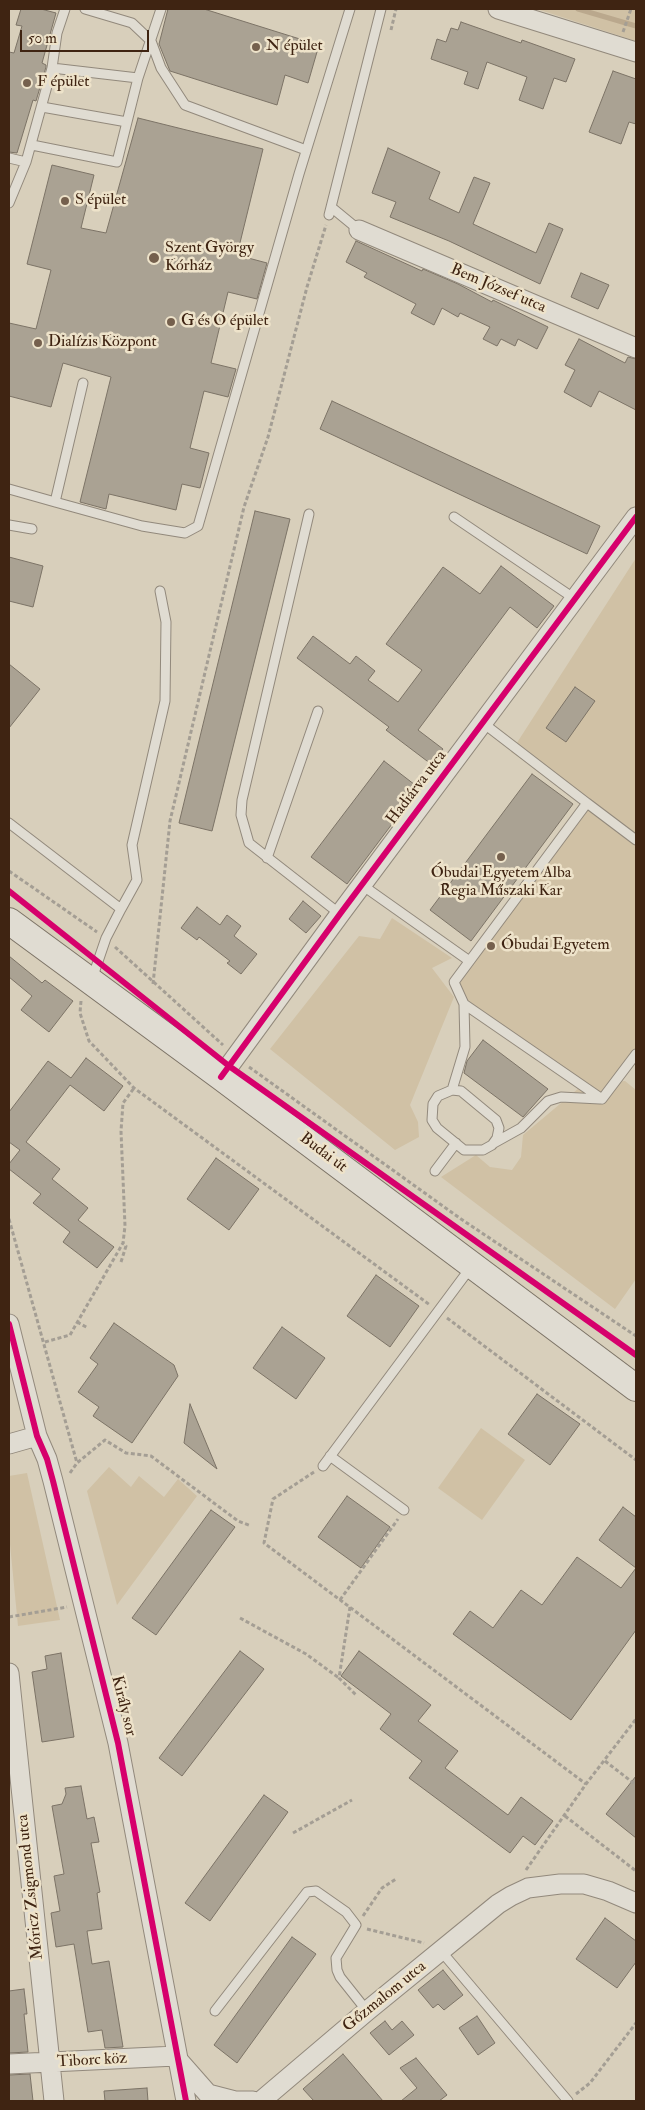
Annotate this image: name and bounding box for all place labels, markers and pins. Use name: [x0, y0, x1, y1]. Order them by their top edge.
place label: N épület: [266, 37, 323, 57]
marker: N épület: [250, 41, 262, 53]
place label: F épület: [37, 73, 89, 93]
marker: F épület: [21, 77, 33, 89]
place label: S épület: [75, 191, 126, 211]
marker: S épület: [59, 195, 71, 207]
place label: Szent György Kórház: [165, 239, 254, 277]
marker: Szent György Kórház: [147, 251, 161, 265]
place label: G és O épület: [181, 312, 269, 332]
marker: G és O épület: [165, 316, 177, 328]
place label: Dialízis Központ: [48, 333, 157, 353]
marker: Dialízis Központ: [32, 337, 44, 349]
marker: Óbudai Egyetem Alba Regia Műszaki Kar: [495, 851, 507, 863]
place label: Óbudai Egyetem Alba Regia Műszaki Kar: [431, 864, 571, 902]
place label: Óbudai Egyetem: [501, 936, 610, 956]
marker: Óbudai Egyetem: [485, 940, 497, 952]

